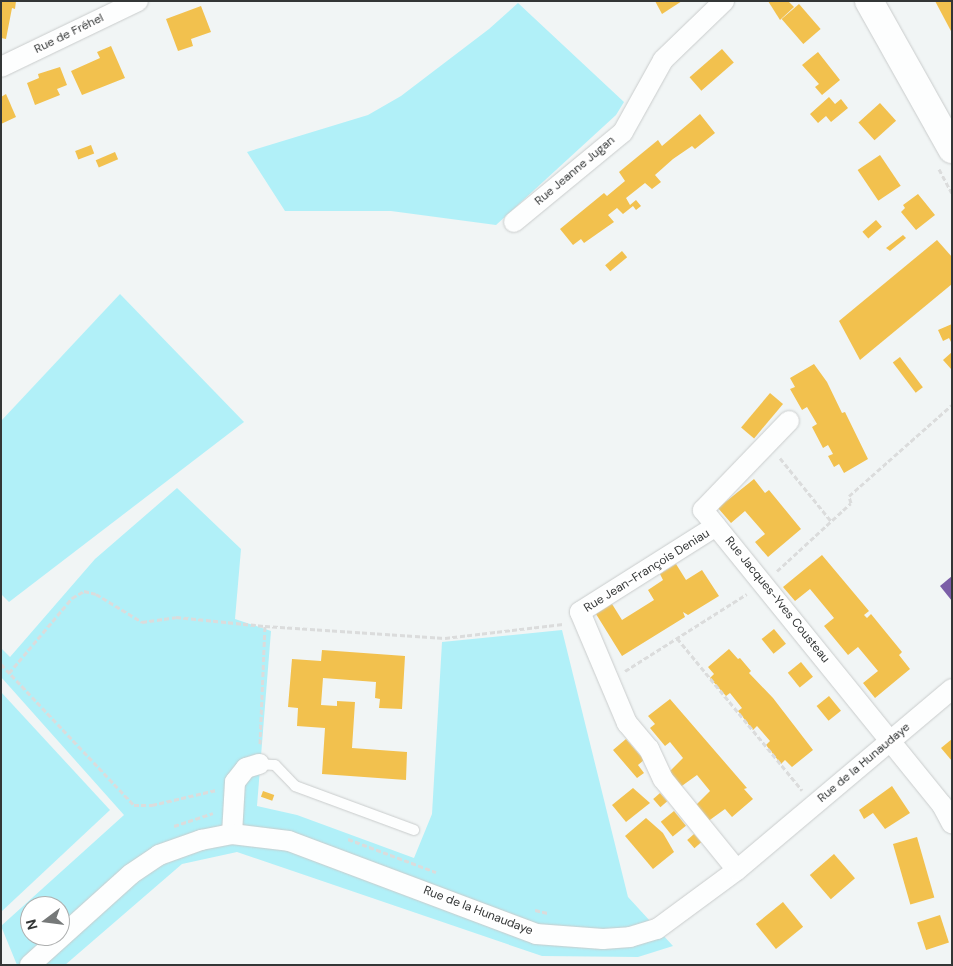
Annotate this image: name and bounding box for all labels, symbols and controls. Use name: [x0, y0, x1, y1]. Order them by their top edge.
street label: Rue de Fréhel: [32, 11, 106, 57]
street label: Rue Jeanne Jugan: [532, 133, 618, 209]
street label: Rue Jean-François Deniau: [582, 526, 712, 616]
street label: Rue Jacques-Yves Cousteau: [722, 534, 832, 666]
street label: Rue de la Hunaudaye: [815, 720, 913, 806]
street label: Rue de la Hunaudaye: [421, 883, 535, 939]
north arrow: [20, 896, 70, 946]
text: N: [21, 917, 41, 932]

